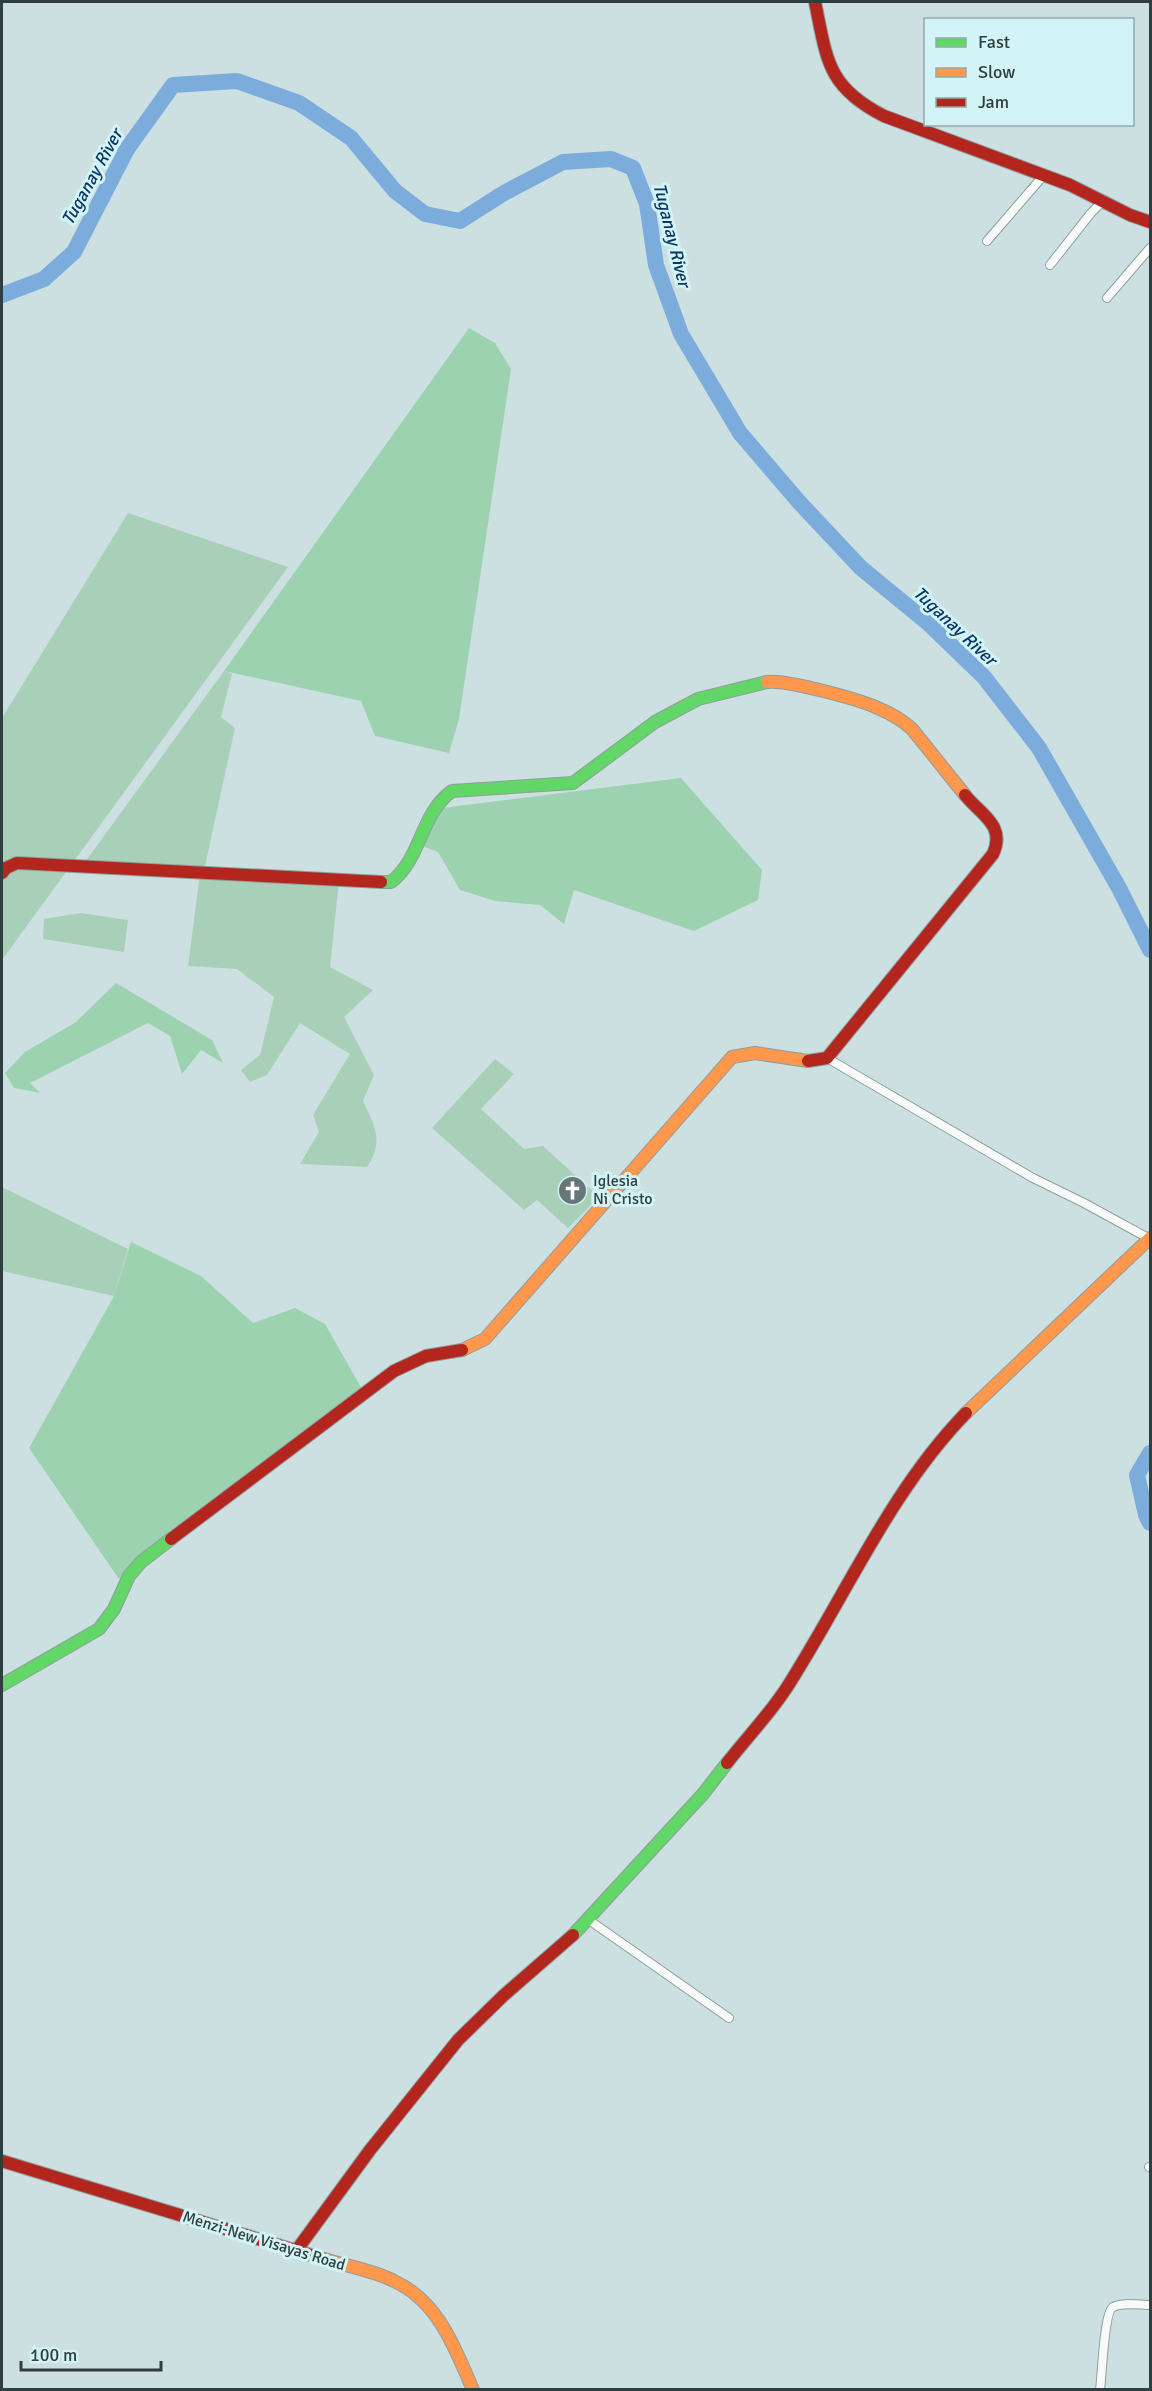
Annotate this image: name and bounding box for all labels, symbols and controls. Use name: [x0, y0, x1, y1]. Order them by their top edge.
legend: [924, 18, 1134, 126]
text: Fast: [978, 31, 1010, 53]
text: Slow: [978, 61, 1015, 83]
text: Jam: [978, 91, 1009, 113]
water label: Tuganay River: [57, 123, 128, 229]
water label: Tuganay River: [649, 181, 696, 291]
water label: Tuganay River: [909, 582, 1003, 672]
place label: Iglesia Ni Cristo: [593, 1171, 653, 1209]
church icon: Iglesia Ni Cristo: [556, 1174, 588, 1206]
street label: Menzi-New Visayas Road: [180, 2207, 348, 2275]
scale bar: [21, 2334, 160, 2372]
text: 100 m: [30, 2344, 77, 2366]

